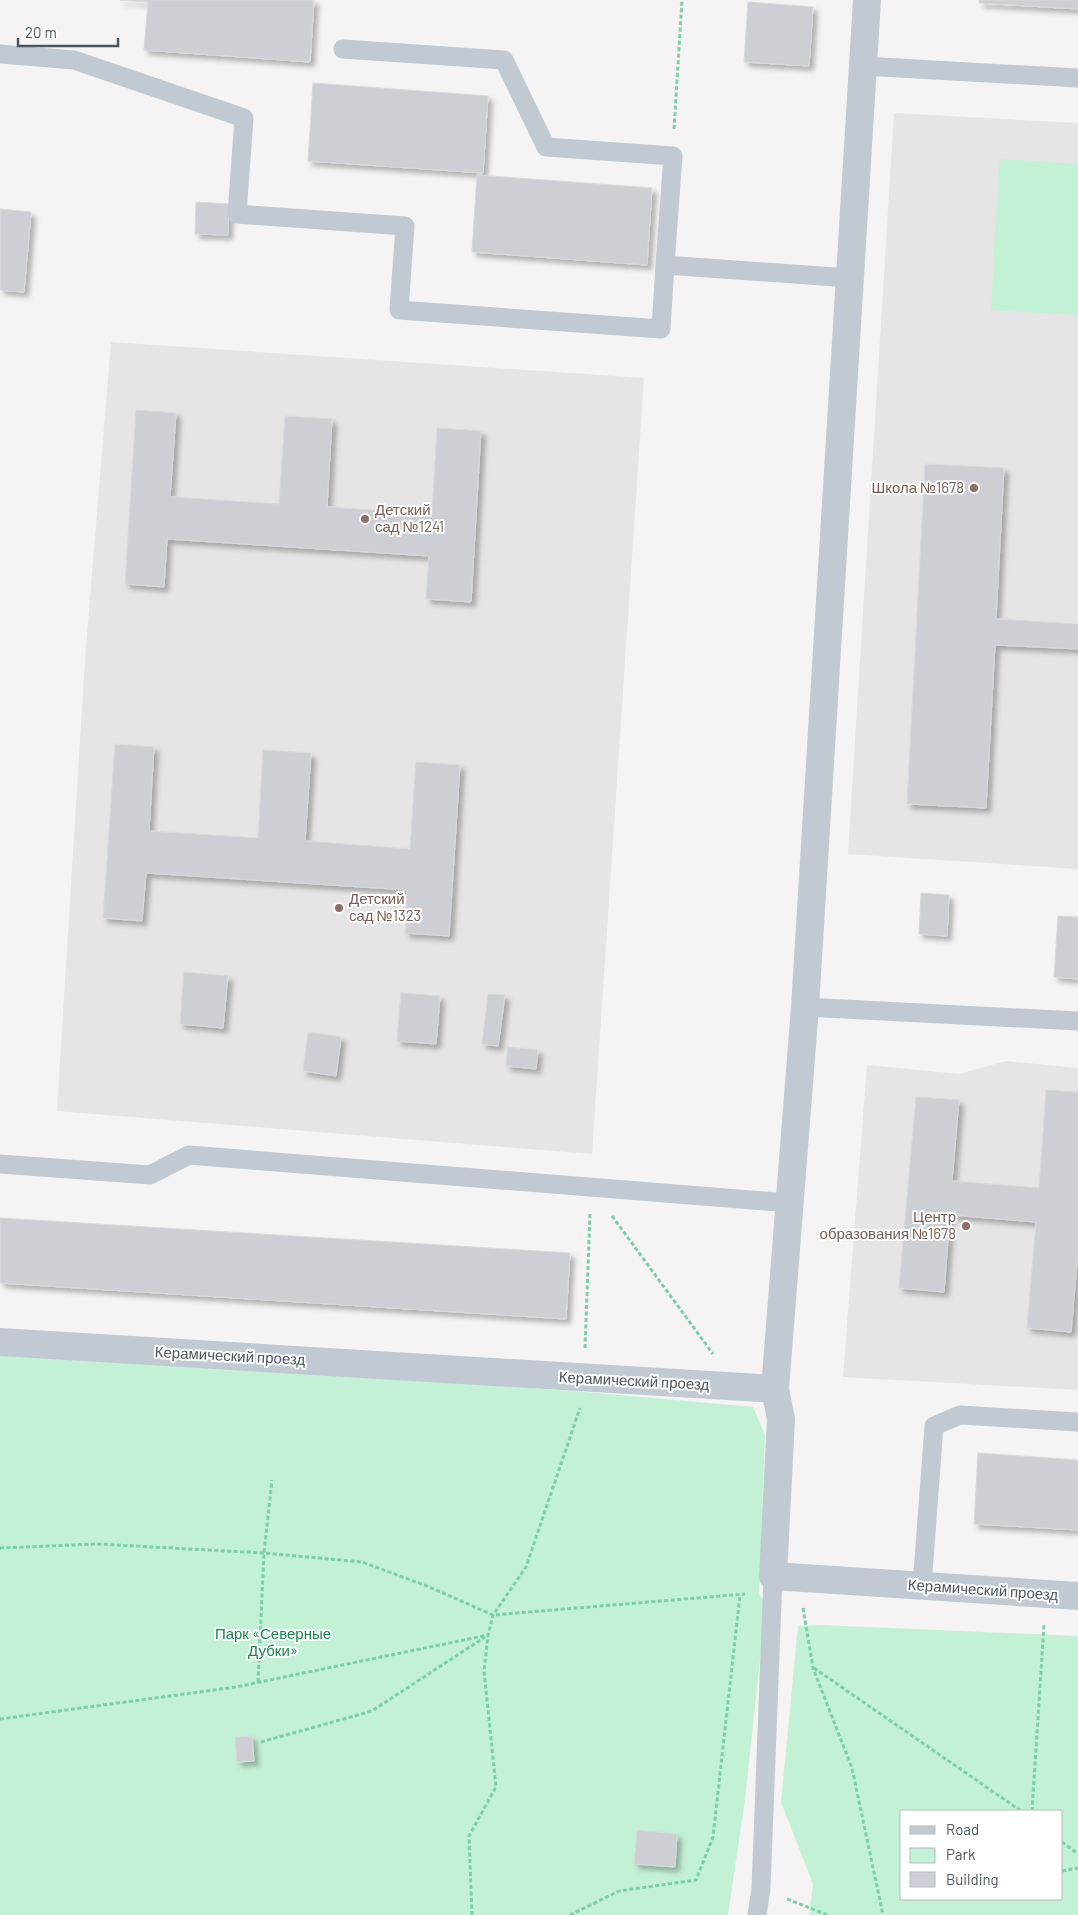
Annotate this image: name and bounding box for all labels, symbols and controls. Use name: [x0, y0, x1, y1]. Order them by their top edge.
scale bar: [18, 15, 118, 47]
text: 20 m: [25, 23, 57, 41]
place label: Школа №1678: [871, 478, 964, 496]
marker: Школа №1678: [968, 482, 980, 494]
place label: Детский сад №1241: [375, 500, 444, 535]
marker: Детский сад №1241: [359, 513, 371, 525]
place label: Детский сад №1323: [349, 889, 421, 924]
marker: Детский сад №1323: [333, 902, 345, 914]
place label: Центр образования №1678: [820, 1207, 956, 1242]
marker: Центр образования №1678: [960, 1220, 972, 1232]
street label: Керамический проезд: [154, 1342, 306, 1368]
street label: Керамический проезд: [558, 1367, 710, 1393]
street label: Керамический проезд: [907, 1575, 1059, 1603]
park label: Парк «Северные Дубки»: [215, 1624, 331, 1659]
legend: [900, 1810, 1063, 1900]
text: Road: [946, 1820, 979, 1838]
text: Park: [946, 1845, 976, 1863]
text: Building: [946, 1870, 999, 1888]

